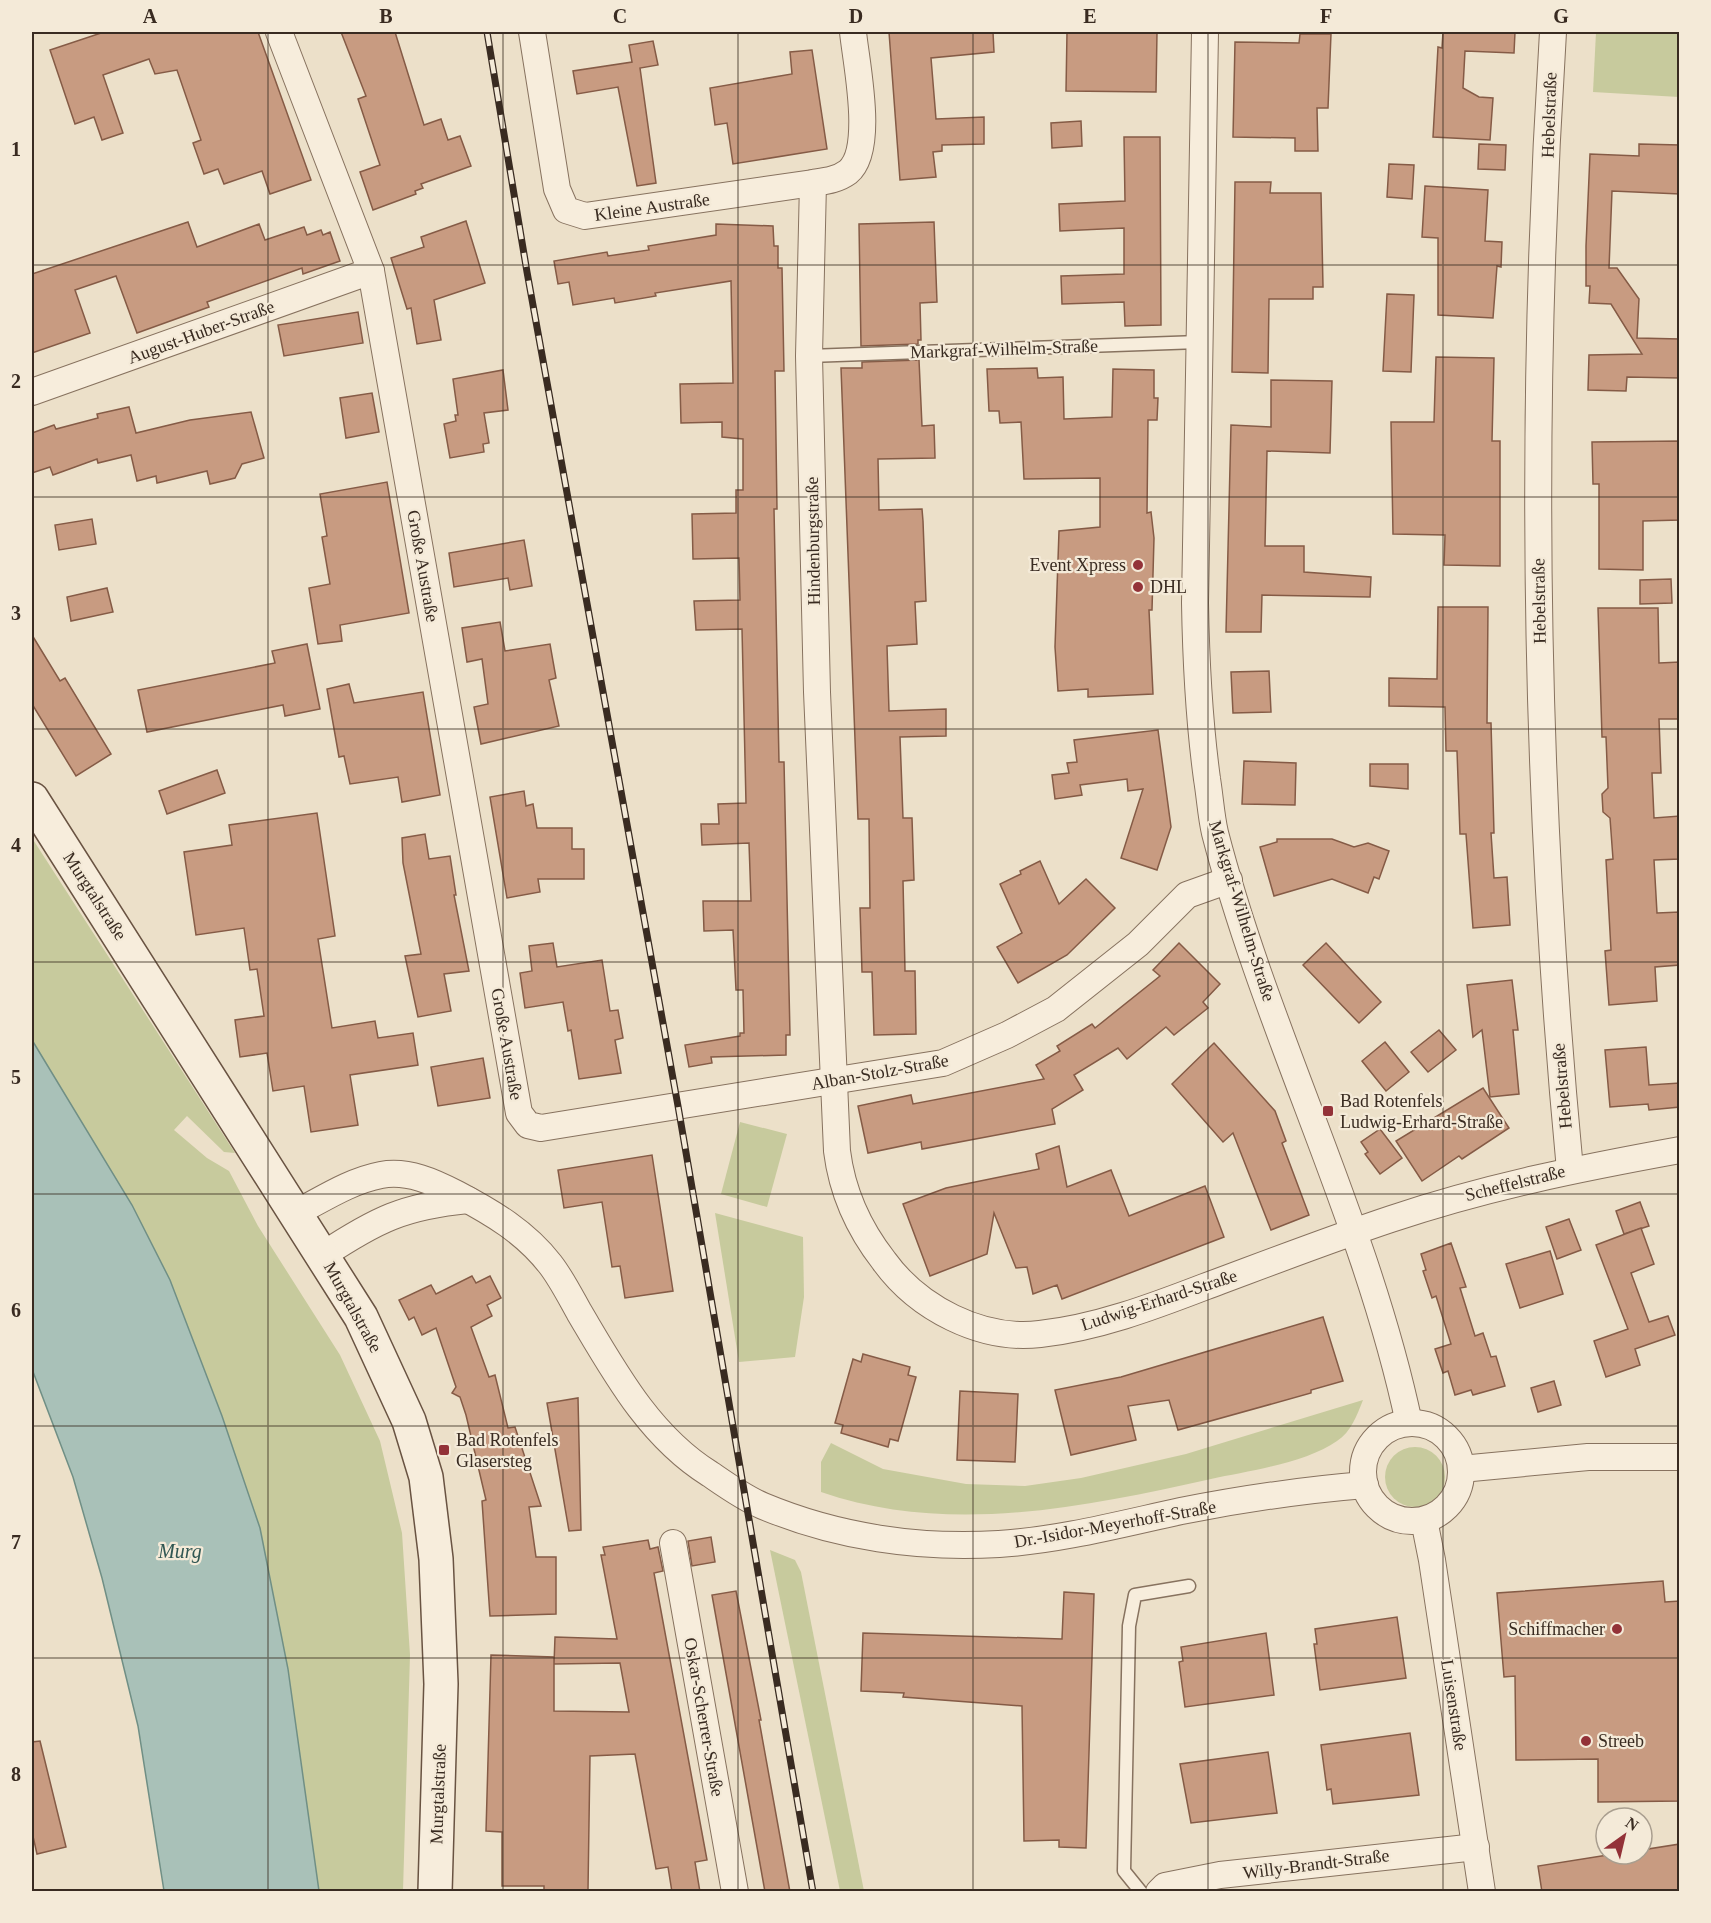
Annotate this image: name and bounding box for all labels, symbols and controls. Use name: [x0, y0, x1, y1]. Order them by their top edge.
text: A: [143, 5, 158, 27]
text: B: [379, 5, 393, 27]
text: C: [613, 5, 627, 27]
text: D: [849, 5, 863, 27]
text: E: [1083, 5, 1097, 27]
text: F: [1320, 5, 1332, 27]
text: G: [1553, 5, 1569, 27]
street label: Hebelstraße: [1538, 72, 1560, 158]
text: 1: [11, 138, 21, 160]
street label: Kleine Austraße: [593, 189, 711, 225]
street label: August-Huber-Straße: [125, 296, 277, 368]
street label: Markgraf-Wilhelm-Straße: [910, 336, 1098, 362]
text: 2: [11, 370, 21, 392]
street label: Hindenburgstraße: [802, 477, 824, 605]
street label: Große Austraße: [403, 508, 443, 624]
place label: Event Xpress: [1030, 555, 1126, 575]
marker: Event Xpress: [1131, 558, 1145, 572]
street label: Hebelstraße: [1528, 558, 1550, 644]
place label: DHL: [1150, 577, 1187, 597]
marker: DHL: [1131, 580, 1145, 594]
text: 3: [11, 602, 21, 624]
street label: Markgraf-Wilhelm-Straße: [1205, 818, 1279, 1004]
text: 4: [11, 834, 21, 856]
street label: Murgtalstraße: [59, 848, 131, 944]
street label: Große Austraße: [487, 986, 527, 1102]
street label: Hebelstraße: [1548, 1042, 1576, 1130]
street label: Alban-Stolz-Straße: [810, 1050, 950, 1094]
text: 5: [11, 1066, 21, 1088]
place label: Bad Rotenfels Ludwig-Erhard-Straße: [1340, 1091, 1503, 1132]
marker: Bad Rotenfels Ludwig-Erhard-Straße: [1321, 1104, 1335, 1118]
street label: Scheffelstraße: [1463, 1161, 1567, 1205]
street label: Murgtalstraße: [320, 1258, 386, 1356]
street label: Ludwig-Erhard-Straße: [1078, 1265, 1240, 1335]
text: 6: [11, 1299, 21, 1321]
place label: Bad Rotenfels Glasersteg: [456, 1430, 558, 1471]
marker: Bad Rotenfels Glasersteg: [437, 1443, 451, 1457]
street label: Dr.-Isidor-Meyerhoff-Straße: [1012, 1496, 1218, 1552]
text: 7: [11, 1531, 21, 1553]
water label: Murg: [157, 1540, 202, 1563]
place label: Schiffmacher: [1508, 1619, 1605, 1639]
marker: Schiffmacher: [1610, 1622, 1624, 1636]
street label: Oskar-Scherrer-Straße: [680, 1636, 728, 1798]
street label: Luisenstraße: [1437, 1658, 1471, 1752]
place label: Streeb: [1598, 1731, 1644, 1751]
marker: Streeb: [1579, 1734, 1593, 1748]
street label: Murgtalstraße: [426, 1743, 450, 1845]
text: 8: [11, 1763, 21, 1785]
north arrow: [1594, 1806, 1654, 1866]
text: N: [1623, 1814, 1642, 1835]
street label: Willy-Brandt-Straße: [1242, 1845, 1390, 1883]

